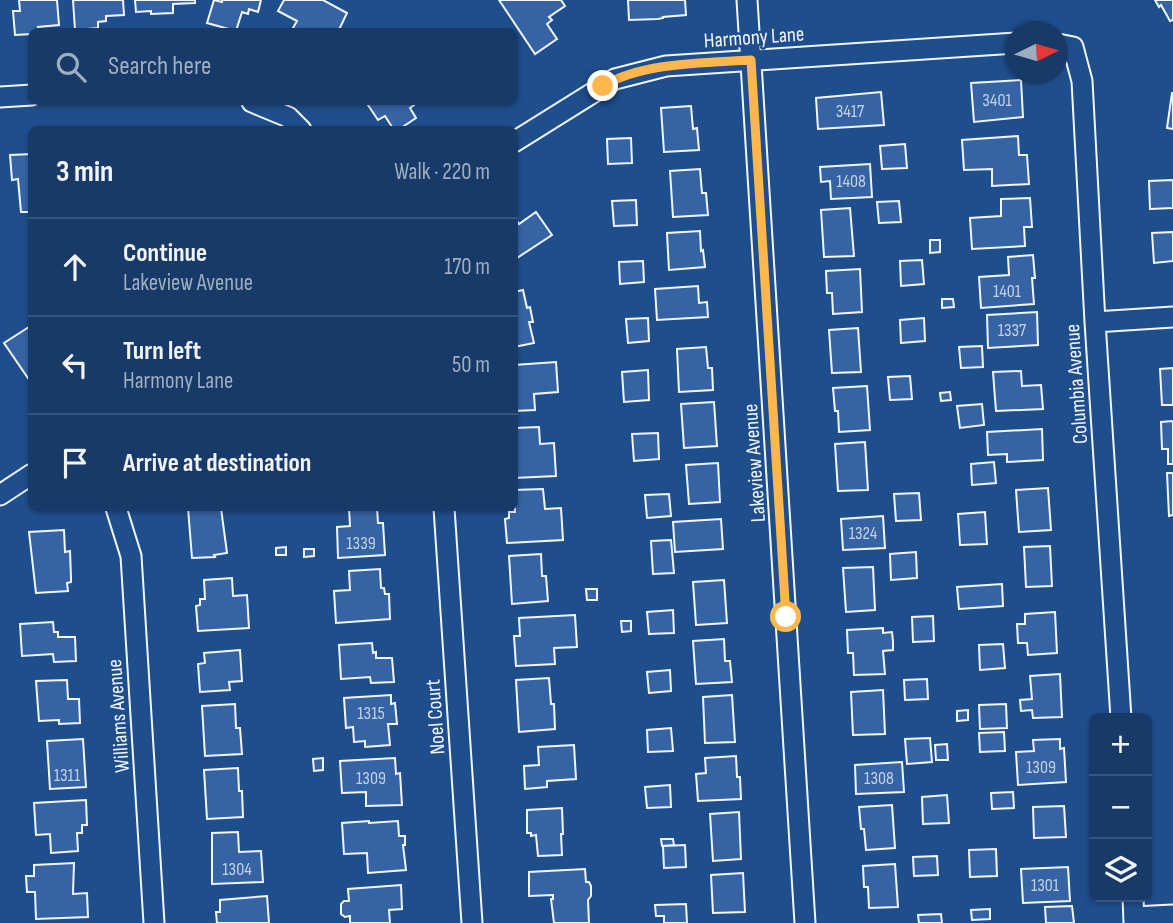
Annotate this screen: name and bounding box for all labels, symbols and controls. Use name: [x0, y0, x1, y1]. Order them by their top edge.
north arrow: [1005, 21, 1068, 84]
street label: Harmony Lane: [703, 22, 805, 53]
search box: [28, 28, 518, 105]
icon: search: [52, 48, 90, 86]
text: Search here: [108, 51, 211, 82]
route end: [587, 70, 618, 101]
house number: 3401: [982, 90, 1012, 111]
house number: 3417: [836, 101, 865, 122]
text: 3 min: [56, 154, 113, 190]
text: Walk · 220 m: [394, 158, 490, 186]
house number: 1408: [836, 171, 866, 192]
text: Continue: [123, 238, 207, 269]
icon: ahead: [56, 248, 94, 286]
text: 170 m: [444, 253, 490, 281]
text: Lakeview Avenue: [123, 269, 253, 297]
house number: 1401: [993, 281, 1022, 302]
house number: 1337: [998, 320, 1027, 341]
street label: Columbia Avenue: [1060, 323, 1093, 445]
text: Turn left: [123, 336, 201, 367]
icon: left: [56, 346, 94, 384]
text: 50 m: [452, 351, 490, 379]
text: Harmony Lane: [123, 367, 233, 395]
street label: Lakeview Avenue: [738, 403, 771, 523]
icon: arrive: [56, 444, 94, 482]
text: Arrive at destination: [123, 448, 311, 479]
house number: 1324: [849, 523, 878, 544]
house number: 1339: [346, 533, 376, 554]
route start: [770, 601, 801, 632]
street label: Williams Avenue: [102, 658, 135, 773]
street label: Noel Court: [420, 679, 451, 755]
house number: 1315: [357, 703, 385, 724]
map controls: [1089, 713, 1152, 902]
button: +: [1089, 713, 1152, 776]
house number: 1309: [1026, 757, 1056, 778]
house number: 1311: [54, 765, 81, 786]
house number: 1309: [356, 768, 386, 789]
house number: 1308: [864, 768, 894, 789]
button: −: [1089, 776, 1152, 839]
button: layers: [1089, 839, 1152, 902]
house number: 1304: [222, 859, 252, 880]
house number: 1301: [1031, 875, 1060, 896]

